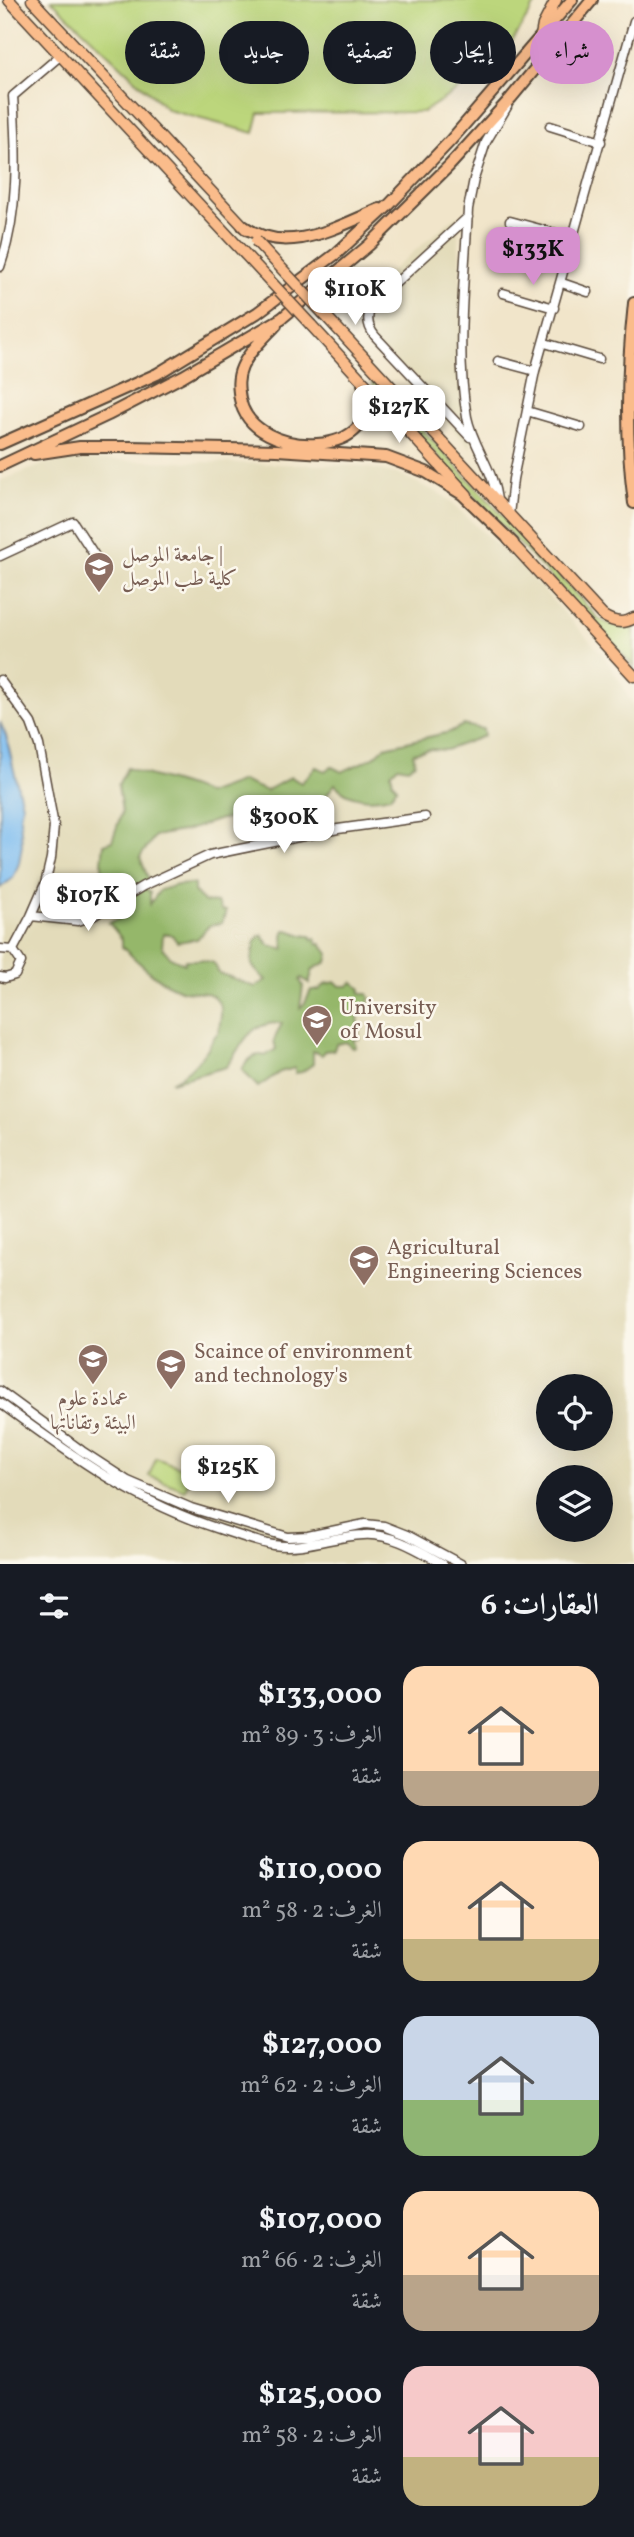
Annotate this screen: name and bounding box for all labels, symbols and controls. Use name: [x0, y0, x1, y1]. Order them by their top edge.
chip: شقة: [125, 21, 205, 84]
chip: جديد: [219, 21, 309, 84]
chip: تصفية: [323, 21, 416, 84]
chip: إيجار: [430, 21, 516, 84]
chip: شراء: [530, 21, 614, 84]
pin: $133K: [484, 228, 582, 287]
text: $133K: [502, 234, 564, 266]
pin: $110K: [306, 268, 404, 327]
text: $110K: [324, 274, 386, 306]
pin: $127K: [350, 386, 448, 445]
text: $127K: [368, 392, 430, 424]
place label: جامعة الموصل | كلية طب الموصل: [122, 541, 238, 594]
school or university icon: جامعة الموصل | كلية طب الموصل: [82, 550, 116, 594]
pin: $300K: [235, 796, 333, 855]
text: $300K: [249, 802, 319, 834]
pin: $107K: [39, 874, 137, 933]
text: $107K: [56, 880, 120, 912]
place label: University of Mosul: [340, 994, 437, 1047]
school or university icon: University of Mosul: [300, 1003, 334, 1047]
place label: Agricultural Engineering Sciences: [387, 1234, 582, 1287]
school or university icon: Agricultural Engineering Sciences: [347, 1243, 381, 1287]
place label: Scaince of environment and technology's: [194, 1338, 413, 1391]
school or university icon: عمادة علوم البيئة وتقاناتها: [76, 1342, 110, 1386]
school or university icon: Scaince of environment and technology's: [154, 1347, 188, 1391]
map controls: [536, 1374, 613, 1542]
button: locate: [536, 1374, 613, 1451]
place label: عمادة علوم البيئة وتقاناتها: [50, 1385, 136, 1438]
pin: $125K: [179, 1446, 277, 1505]
text: $125K: [197, 1452, 259, 1484]
button: layers: [536, 1465, 613, 1542]
text: العقارات: 6: [481, 1585, 599, 1627]
icon: filters: [35, 1587, 73, 1625]
text: $133,000: [258, 1674, 382, 1716]
icon: home: [459, 1694, 543, 1778]
text: الغرف: 3 · 89 m²: [241, 1720, 382, 1752]
text: شقة: [352, 1761, 382, 1793]
text: $110,000: [258, 1849, 382, 1891]
icon: home: [459, 1869, 543, 1953]
text: الغرف: 2 · 58 m²: [242, 1895, 382, 1927]
text: شقة: [352, 1936, 382, 1968]
text: $127,000: [262, 2024, 382, 2066]
icon: home: [459, 2044, 543, 2128]
text: الغرف: 2 · 62 m²: [240, 2070, 382, 2102]
text: شقة: [352, 2111, 382, 2143]
text: $107,000: [259, 2199, 382, 2241]
icon: home: [459, 2219, 543, 2303]
text: الغرف: 2 · 66 m²: [241, 2245, 382, 2277]
text: شقة: [352, 2286, 382, 2318]
text: $125,000: [258, 2374, 382, 2416]
icon: home: [459, 2394, 543, 2478]
text: الغرف: 2 · 58 m²: [242, 2420, 382, 2452]
text: شقة: [352, 2461, 382, 2493]

